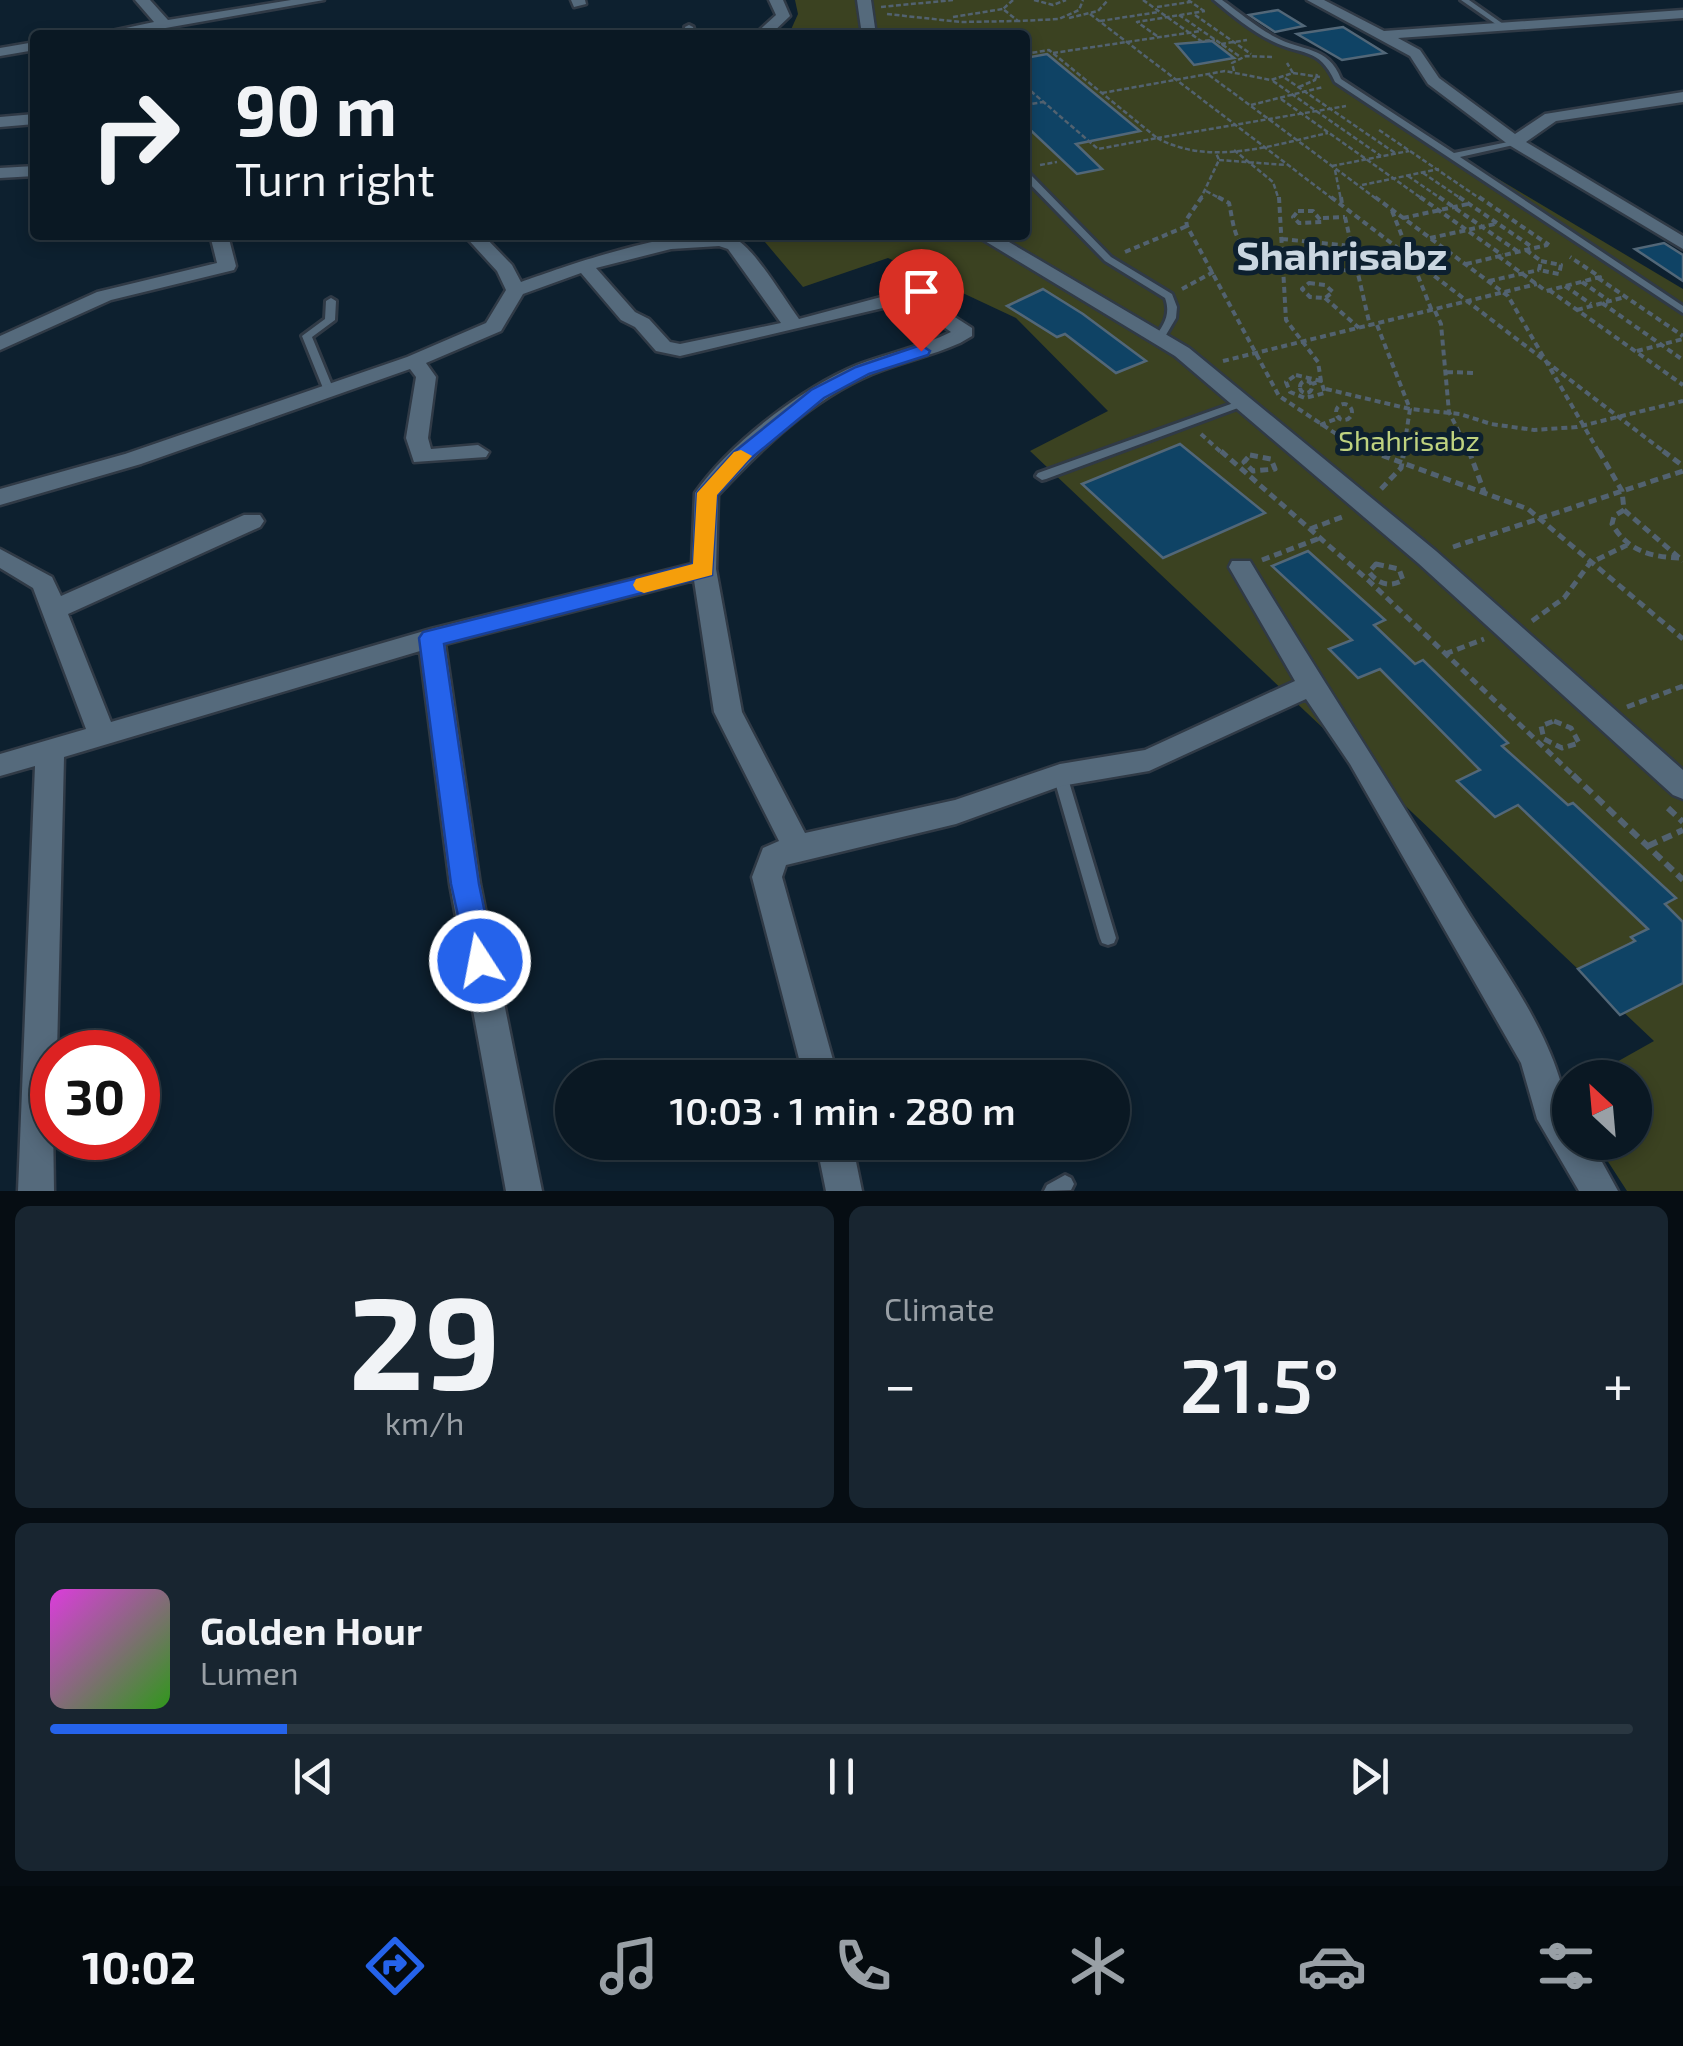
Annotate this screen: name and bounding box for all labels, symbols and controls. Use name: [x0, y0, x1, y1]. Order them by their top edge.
text: 90 m: [235, 66, 397, 150]
icon: right: [70, 70, 200, 200]
text: Turn right: [235, 151, 435, 205]
district label: Shahrisabz: [1236, 230, 1448, 278]
pin: [879, 249, 964, 352]
icon: arrive: [894, 264, 949, 319]
park label: Shahrisabz: [1338, 423, 1480, 457]
position arrow: [428, 909, 532, 1013]
speed limit sign: 30: [30, 1030, 160, 1160]
north arrow: [1552, 1060, 1652, 1160]
map controls: [1552, 1060, 1652, 1160]
text: 10:03 · 1 min · 280 m: [669, 1087, 1016, 1133]
text: 29: [348, 1260, 501, 1416]
text: Climate: [884, 1289, 995, 1327]
text: 21.5°: [1180, 1338, 1339, 1428]
text: −: [884, 1350, 916, 1416]
text: +: [1603, 1350, 1633, 1416]
text: km/h: [385, 1403, 464, 1441]
text: Golden Hour: [200, 1607, 422, 1653]
text: Lumen: [200, 1653, 299, 1691]
icon: previous: [286, 1749, 341, 1804]
icon: pause: [814, 1749, 869, 1804]
icon: next: [1342, 1749, 1397, 1804]
icon: directions: [360, 1931, 430, 2001]
icon: music: [594, 1931, 664, 2001]
icon: phone: [828, 1931, 898, 2001]
icon: climate: [1063, 1931, 1133, 2001]
icon: car: [1297, 1931, 1367, 2001]
icon: filters: [1531, 1931, 1601, 2001]
text: 10:02: [82, 1939, 196, 1993]

